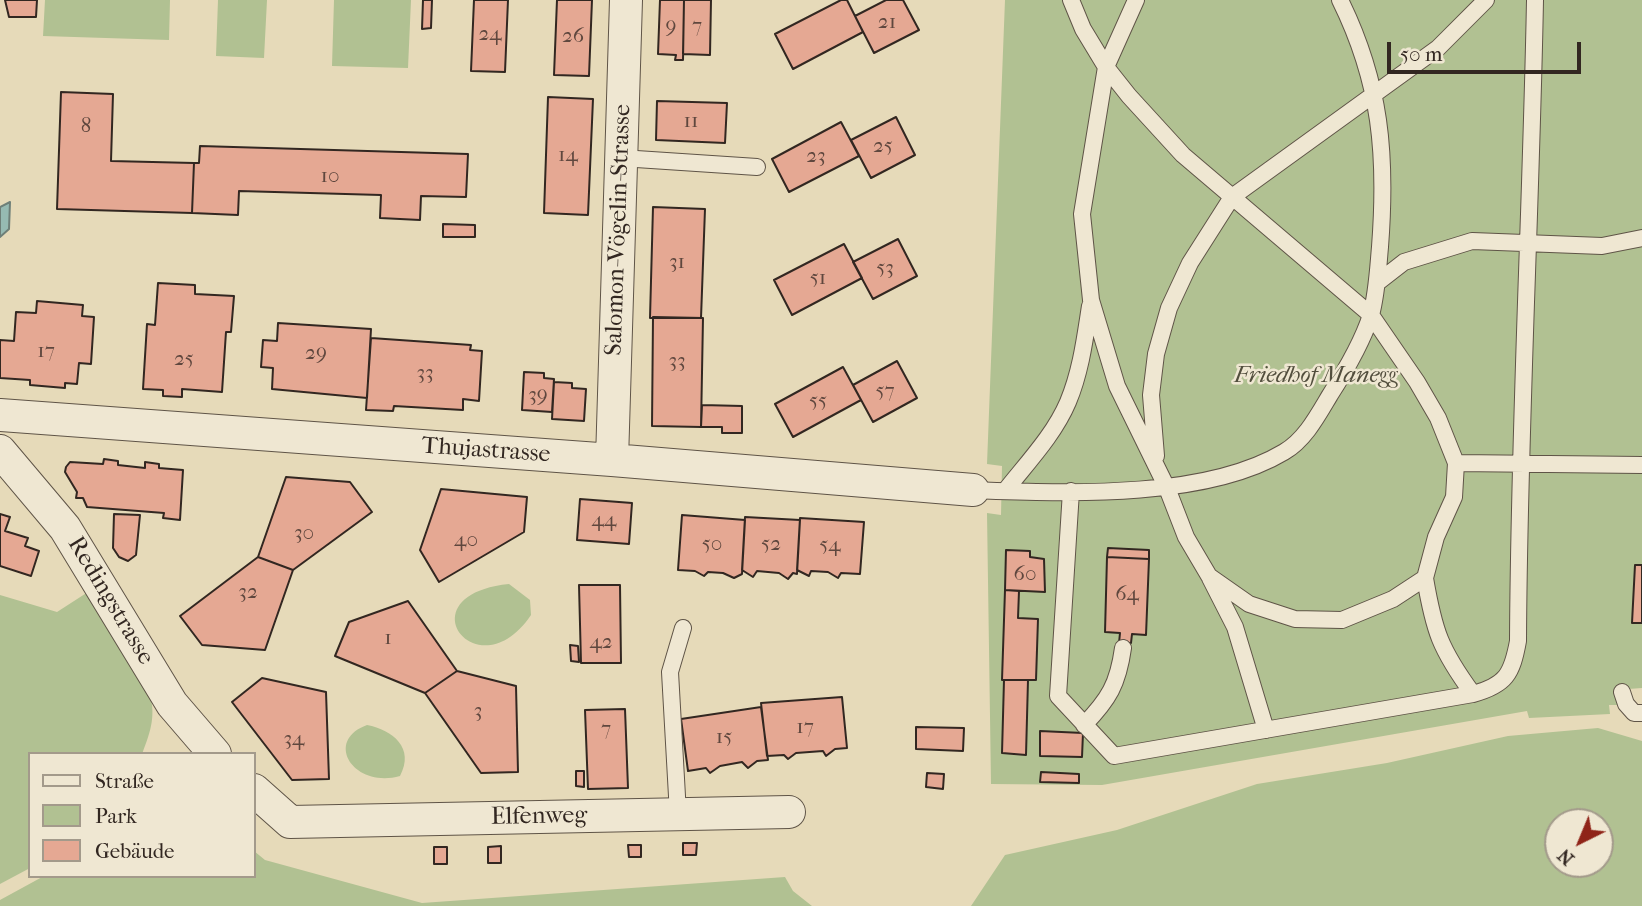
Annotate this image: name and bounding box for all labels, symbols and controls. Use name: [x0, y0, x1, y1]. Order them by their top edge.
house number: 21: [878, 10, 896, 36]
house number: 9: [665, 14, 677, 40]
house number: 7: [692, 14, 702, 40]
house number: 24: [478, 22, 502, 48]
house number: 26: [562, 24, 584, 50]
scale bar: [1390, 28, 1584, 72]
text: 50 m: [1400, 42, 1443, 66]
street label: Salomon-Vögelin-Strasse: [600, 104, 638, 356]
house number: 11: [684, 109, 698, 135]
house number: 8: [81, 114, 91, 140]
house number: 25: [873, 134, 893, 160]
house number: 14: [558, 143, 578, 169]
house number: 23: [806, 144, 826, 170]
house number: 10: [321, 164, 339, 190]
house number: 31: [669, 250, 685, 276]
house number: 53: [876, 256, 894, 282]
house number: 51: [810, 266, 826, 292]
house number: 17: [37, 339, 55, 365]
house number: 29: [305, 341, 327, 367]
house number: 25: [174, 347, 194, 373]
house number: 33: [668, 349, 686, 375]
house number: 33: [416, 361, 434, 387]
park label: Friedhof Manegg: [1234, 362, 1398, 390]
house number: 57: [875, 379, 895, 405]
house number: 39: [528, 383, 548, 409]
house number: 55: [809, 389, 827, 415]
street label: Thujastrasse: [421, 432, 551, 470]
house number: 44: [592, 508, 616, 534]
house number: 30: [294, 521, 314, 547]
house number: 40: [454, 528, 478, 554]
street label: Redingstrasse: [61, 532, 159, 670]
house number: 50: [702, 532, 722, 558]
house number: 52: [761, 532, 781, 558]
house number: 54: [819, 533, 841, 559]
house number: 60: [1014, 562, 1036, 588]
house number: 32: [238, 580, 258, 606]
house number: 64: [1115, 582, 1139, 608]
house number: 1: [384, 626, 392, 652]
house number: 42: [589, 630, 613, 656]
house number: 3: [474, 699, 482, 725]
house number: 17: [796, 715, 814, 741]
house number: 7: [601, 717, 611, 743]
house number: 15: [716, 725, 732, 751]
house number: 34: [283, 727, 305, 753]
legend: [28, 752, 256, 878]
text: Straße: [95, 769, 154, 793]
street label: Elfenweg: [491, 802, 587, 832]
text: Park: [95, 804, 137, 828]
north arrow: [1544, 808, 1614, 878]
text: Gebäude: [95, 839, 175, 863]
text: N: [1553, 844, 1579, 870]

